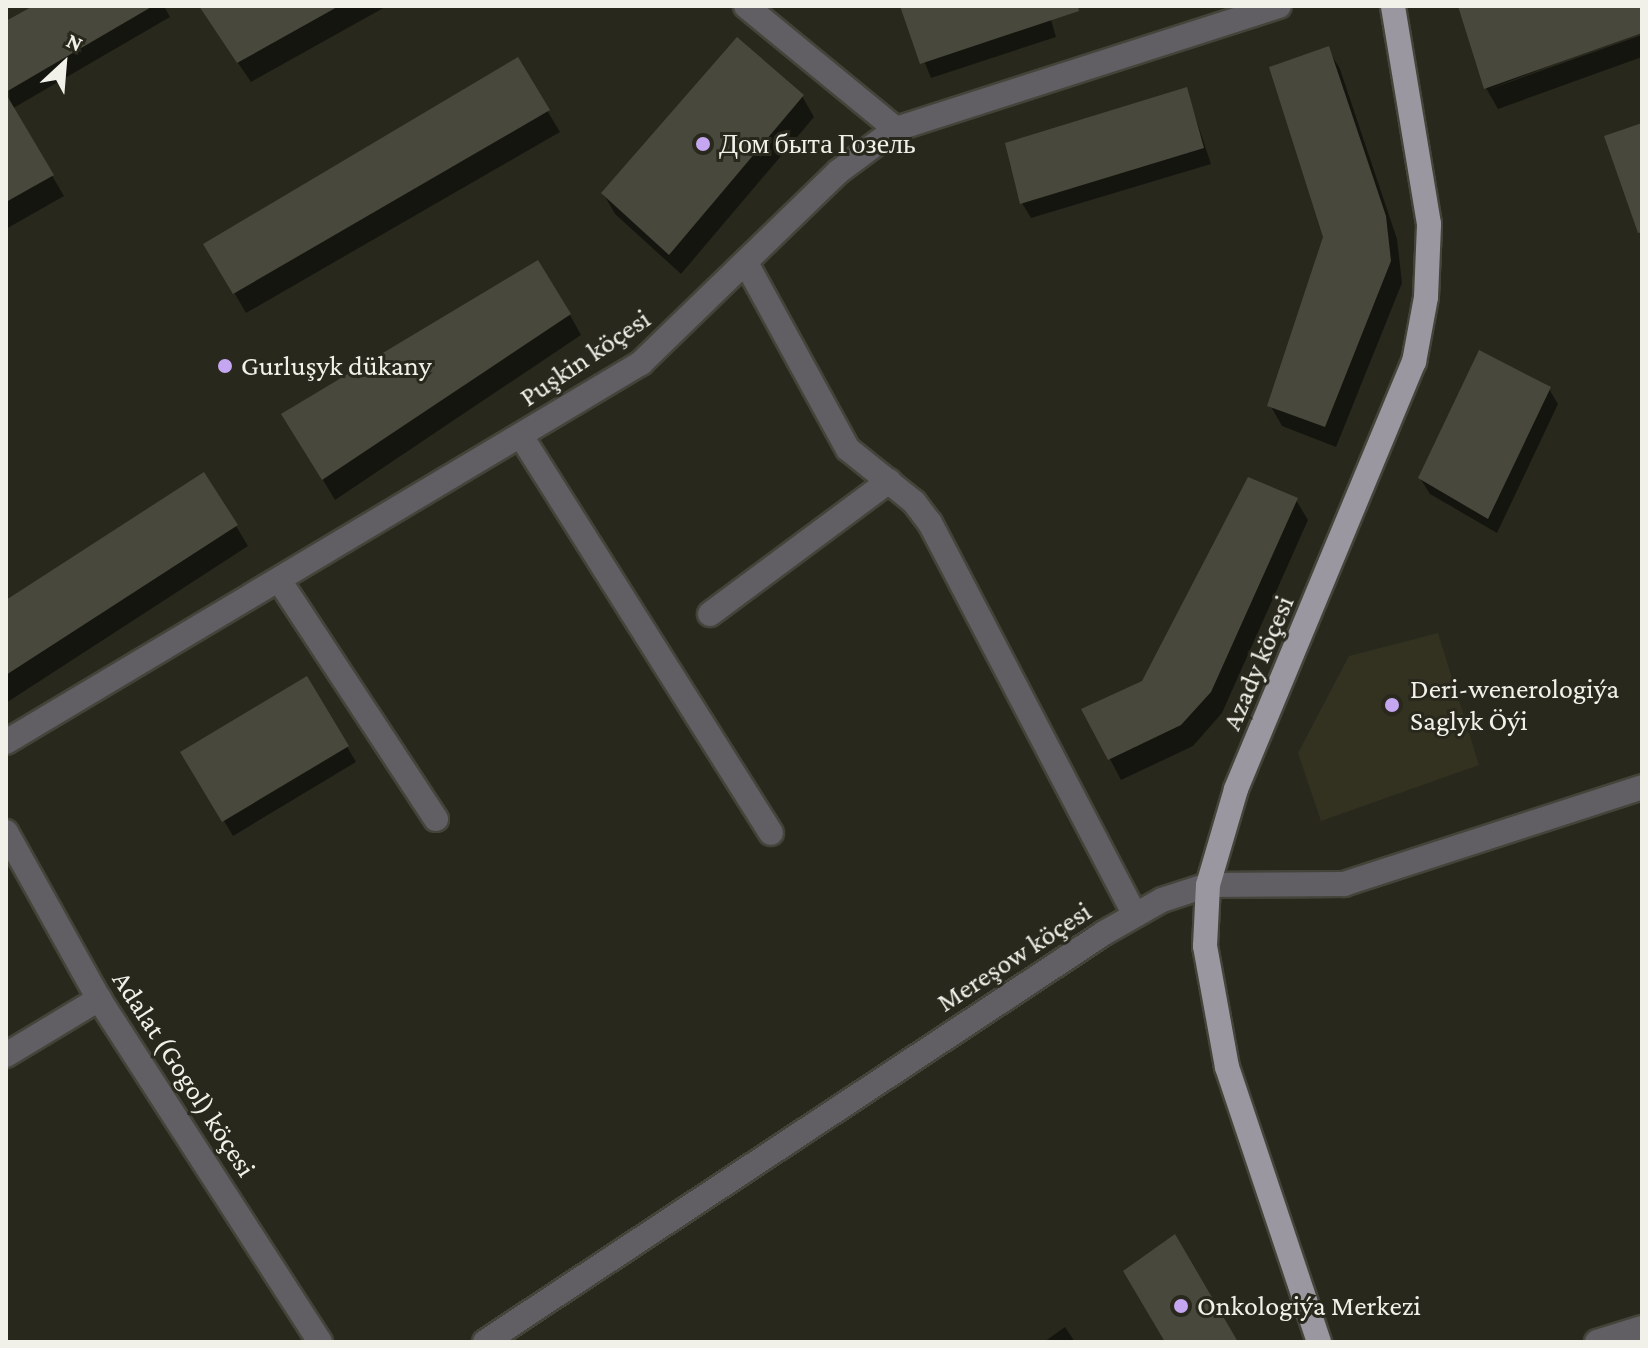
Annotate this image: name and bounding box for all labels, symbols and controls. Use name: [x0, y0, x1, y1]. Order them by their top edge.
north arrow: [24, 24, 104, 104]
text: N: [63, 27, 87, 57]
place label: Дом быта Гозель: [719, 127, 916, 161]
marker: Дом быта Гозель: [694, 135, 712, 153]
street label: Puşkin köçesi: [513, 302, 657, 414]
place label: Gurluşyk dükany: [241, 349, 432, 383]
marker: Gurluşyk dükany: [216, 357, 234, 375]
street label: Azady köçesi: [1215, 591, 1301, 735]
place label: Deri-wenerologiýa Saglyk Öýi: [1410, 672, 1619, 738]
marker: Deri-wenerologiýa Saglyk Öýi: [1381, 694, 1403, 716]
street label: Mereşow köçesi: [931, 895, 1097, 1019]
street label: Adalat (Gogol) köçesi: [105, 965, 263, 1183]
place label: Onkologiýa Merkezi: [1197, 1289, 1421, 1323]
marker: Onkologiýa Merkezi: [1172, 1297, 1190, 1315]

